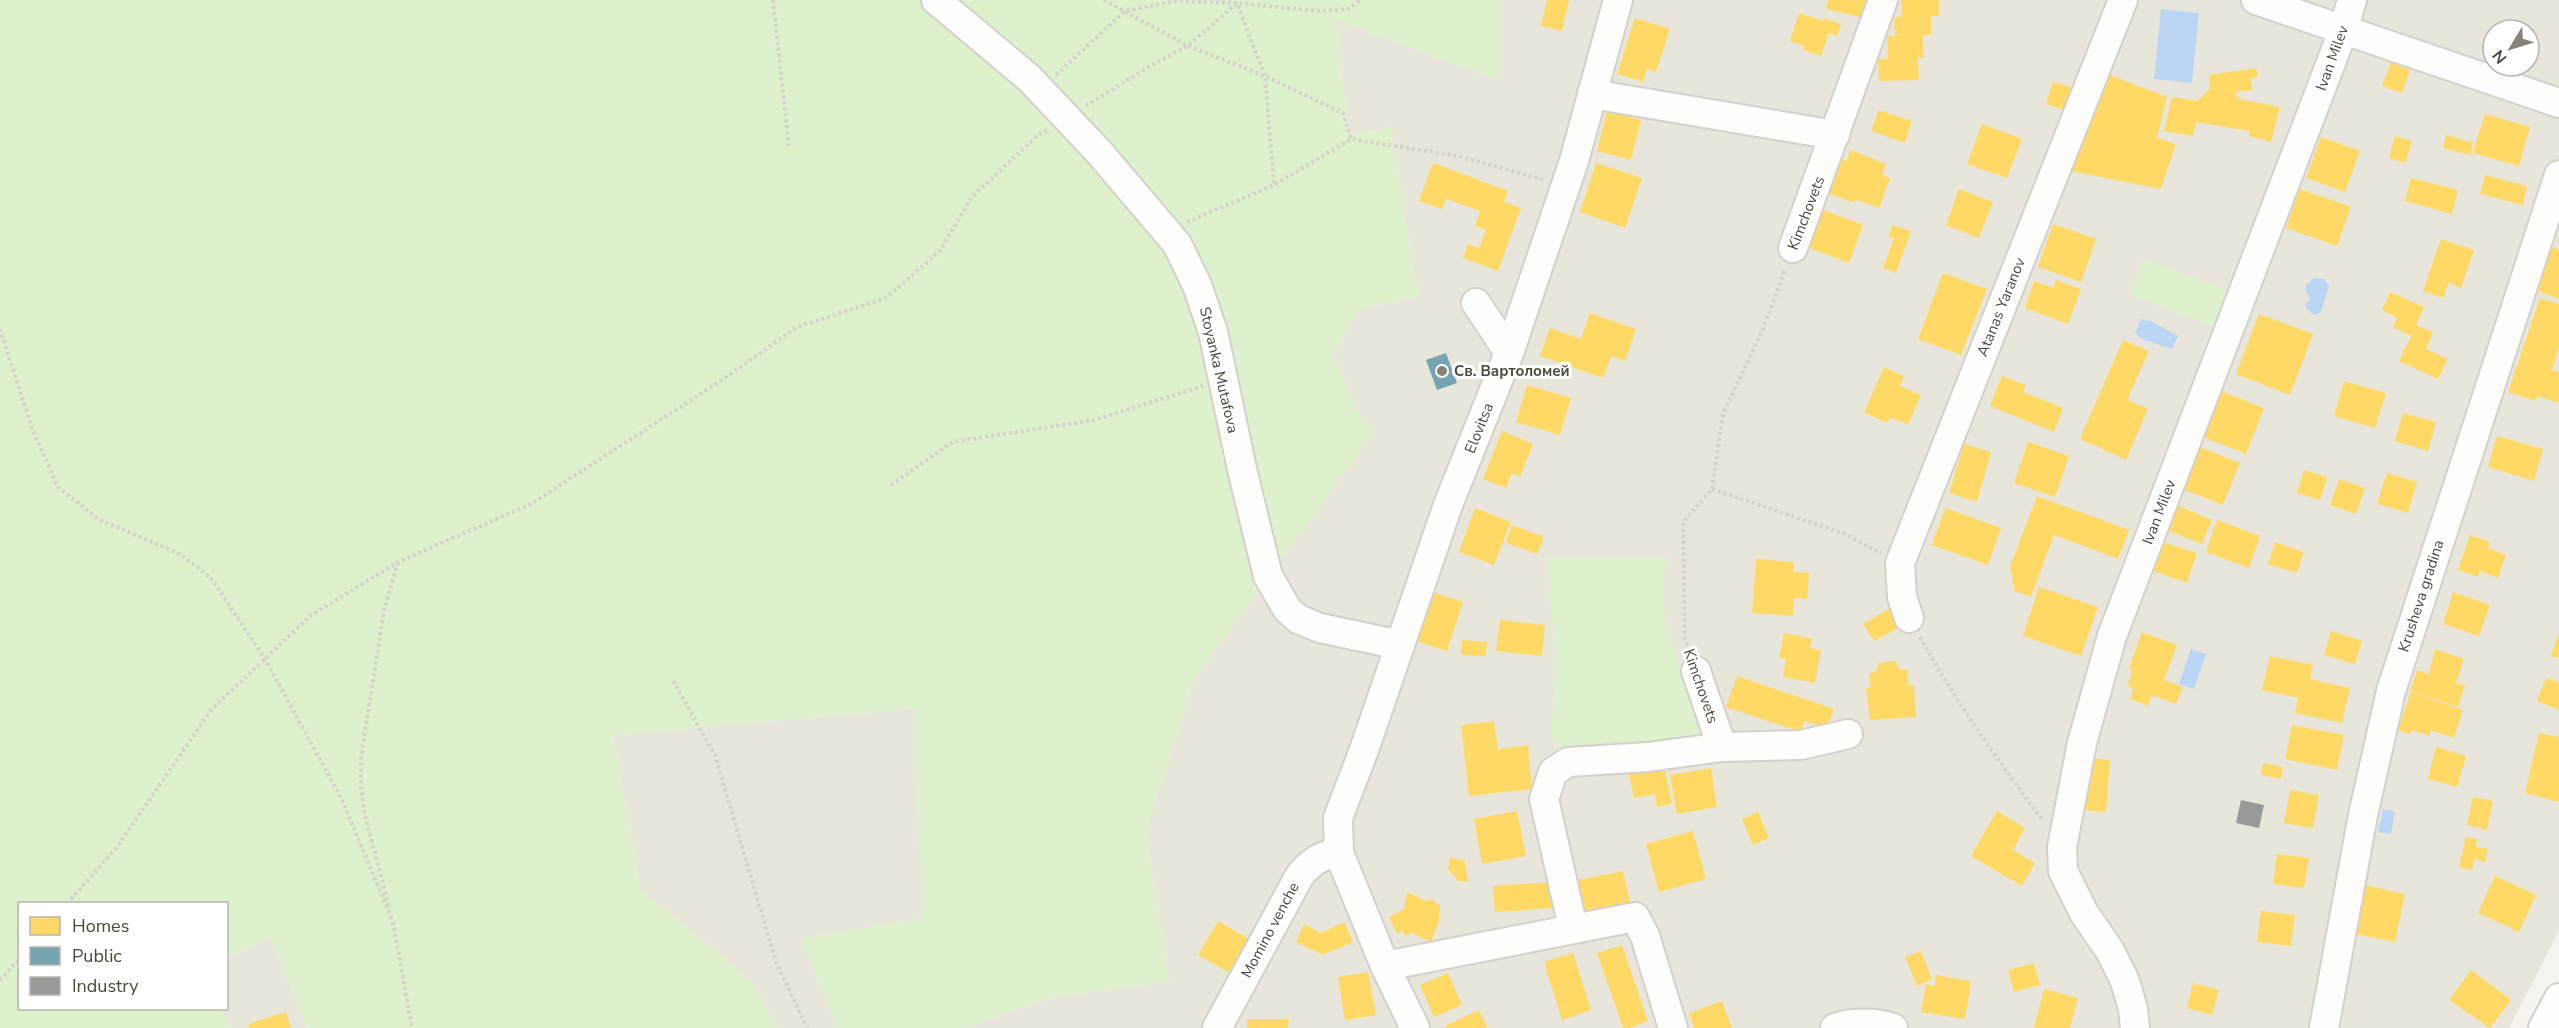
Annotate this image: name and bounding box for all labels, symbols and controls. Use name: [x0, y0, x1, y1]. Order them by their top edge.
north arrow: [2481, 18, 2541, 78]
street label: Ivan Milev: [2311, 22, 2353, 93]
text: N: [2488, 45, 2512, 68]
street label: Kimchovets: [1783, 173, 1829, 253]
street label: Atanas Yaranov: [1972, 254, 2030, 359]
street label: Stoyanka Mutafova: [1195, 305, 1243, 435]
place label: Св. Вартоломей: [1454, 361, 1570, 381]
marker: Св. Вартоломей: [1435, 364, 1449, 378]
street label: Elovitsa: [1460, 400, 1498, 456]
street label: Ivan Milev: [2137, 476, 2181, 547]
street label: Krusheva gradina: [2393, 537, 2449, 655]
street label: Kimchovets: [1679, 646, 1723, 726]
street label: Momino venche: [1236, 879, 1304, 981]
legend: [18, 902, 228, 1010]
text: Homes: [72, 914, 129, 938]
text: Public: [72, 944, 122, 968]
text: Industry: [72, 974, 139, 998]

